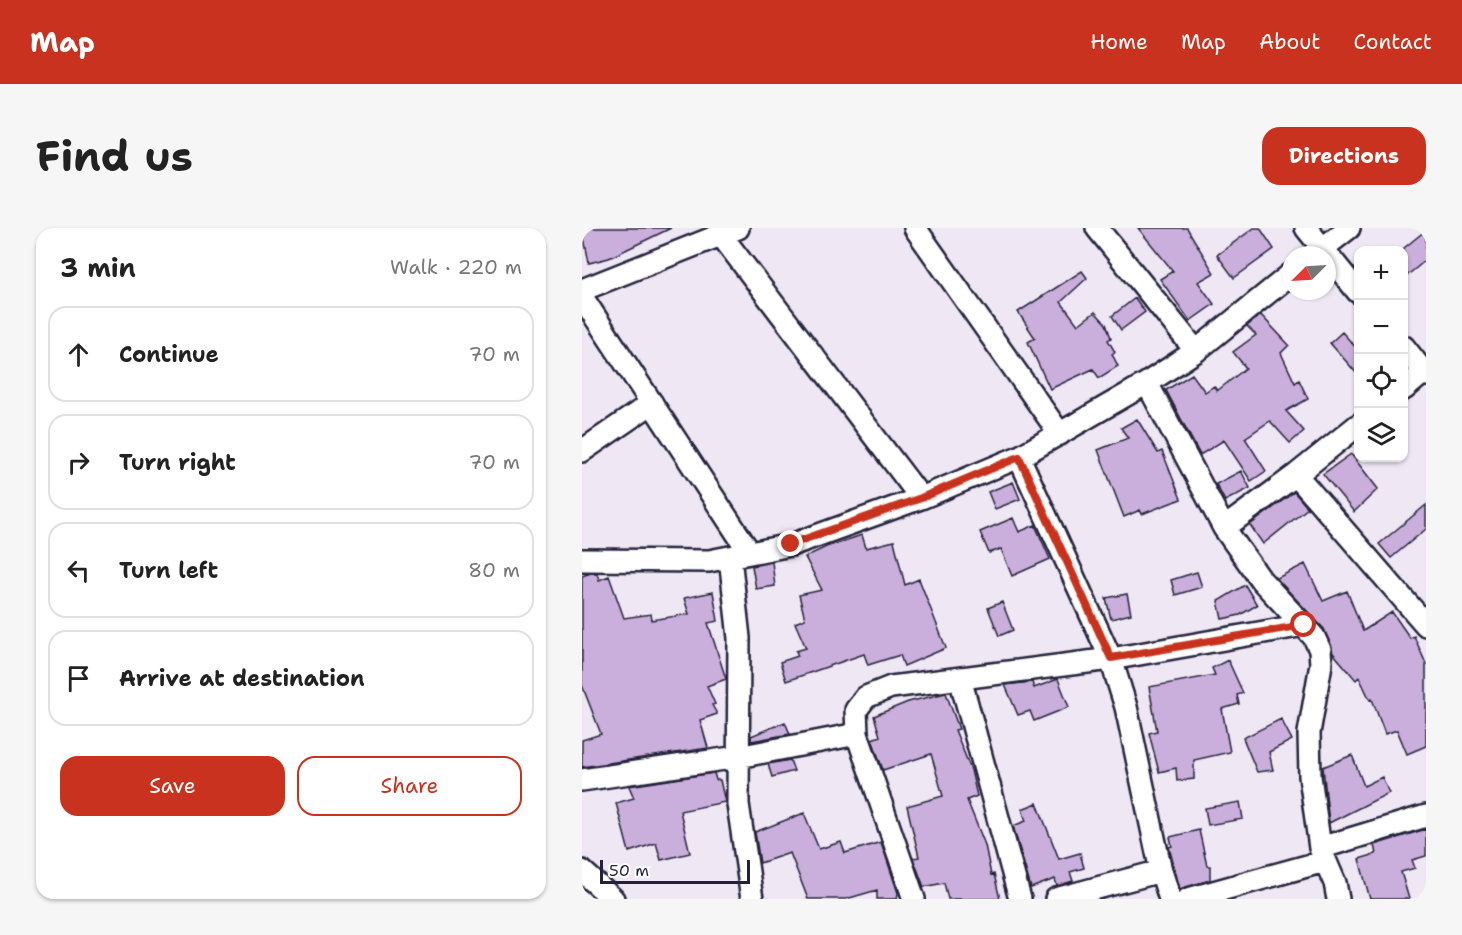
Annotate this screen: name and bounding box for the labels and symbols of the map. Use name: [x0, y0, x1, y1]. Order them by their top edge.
north arrow: [1282, 246, 1336, 300]
route end: [777, 530, 803, 556]
route start: [1290, 611, 1316, 637]
scale bar: [600, 857, 750, 884]

